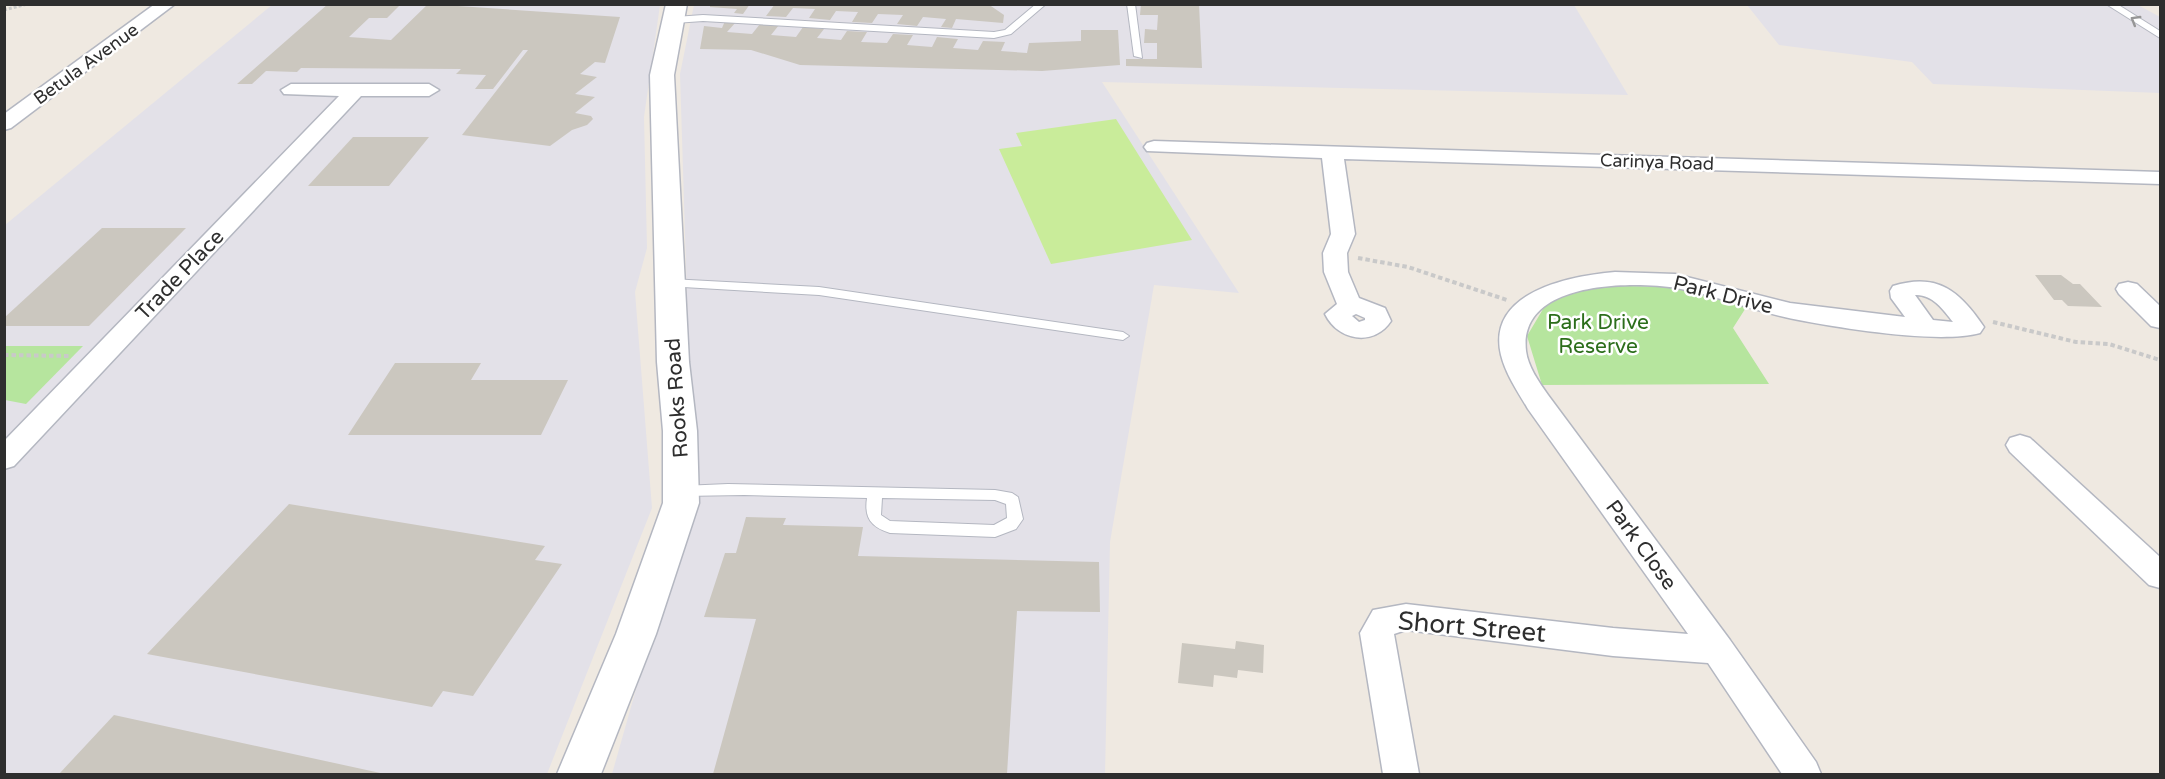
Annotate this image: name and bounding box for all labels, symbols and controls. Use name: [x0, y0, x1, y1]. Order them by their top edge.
one-way arrow: [2131, 15, 2141, 27]
street label: Betula Avenue: [29, 19, 143, 109]
street label: Carinya Road: [1599, 149, 1715, 175]
street label: Trade Place: [131, 225, 229, 325]
street label: Park Drive: [1670, 271, 1776, 319]
park label: Park Drive Reserve: [1547, 310, 1649, 359]
street label: Rooks Road: [660, 337, 694, 459]
street label: Park Close: [1600, 495, 1682, 595]
street label: Short Street: [1397, 605, 1547, 649]

